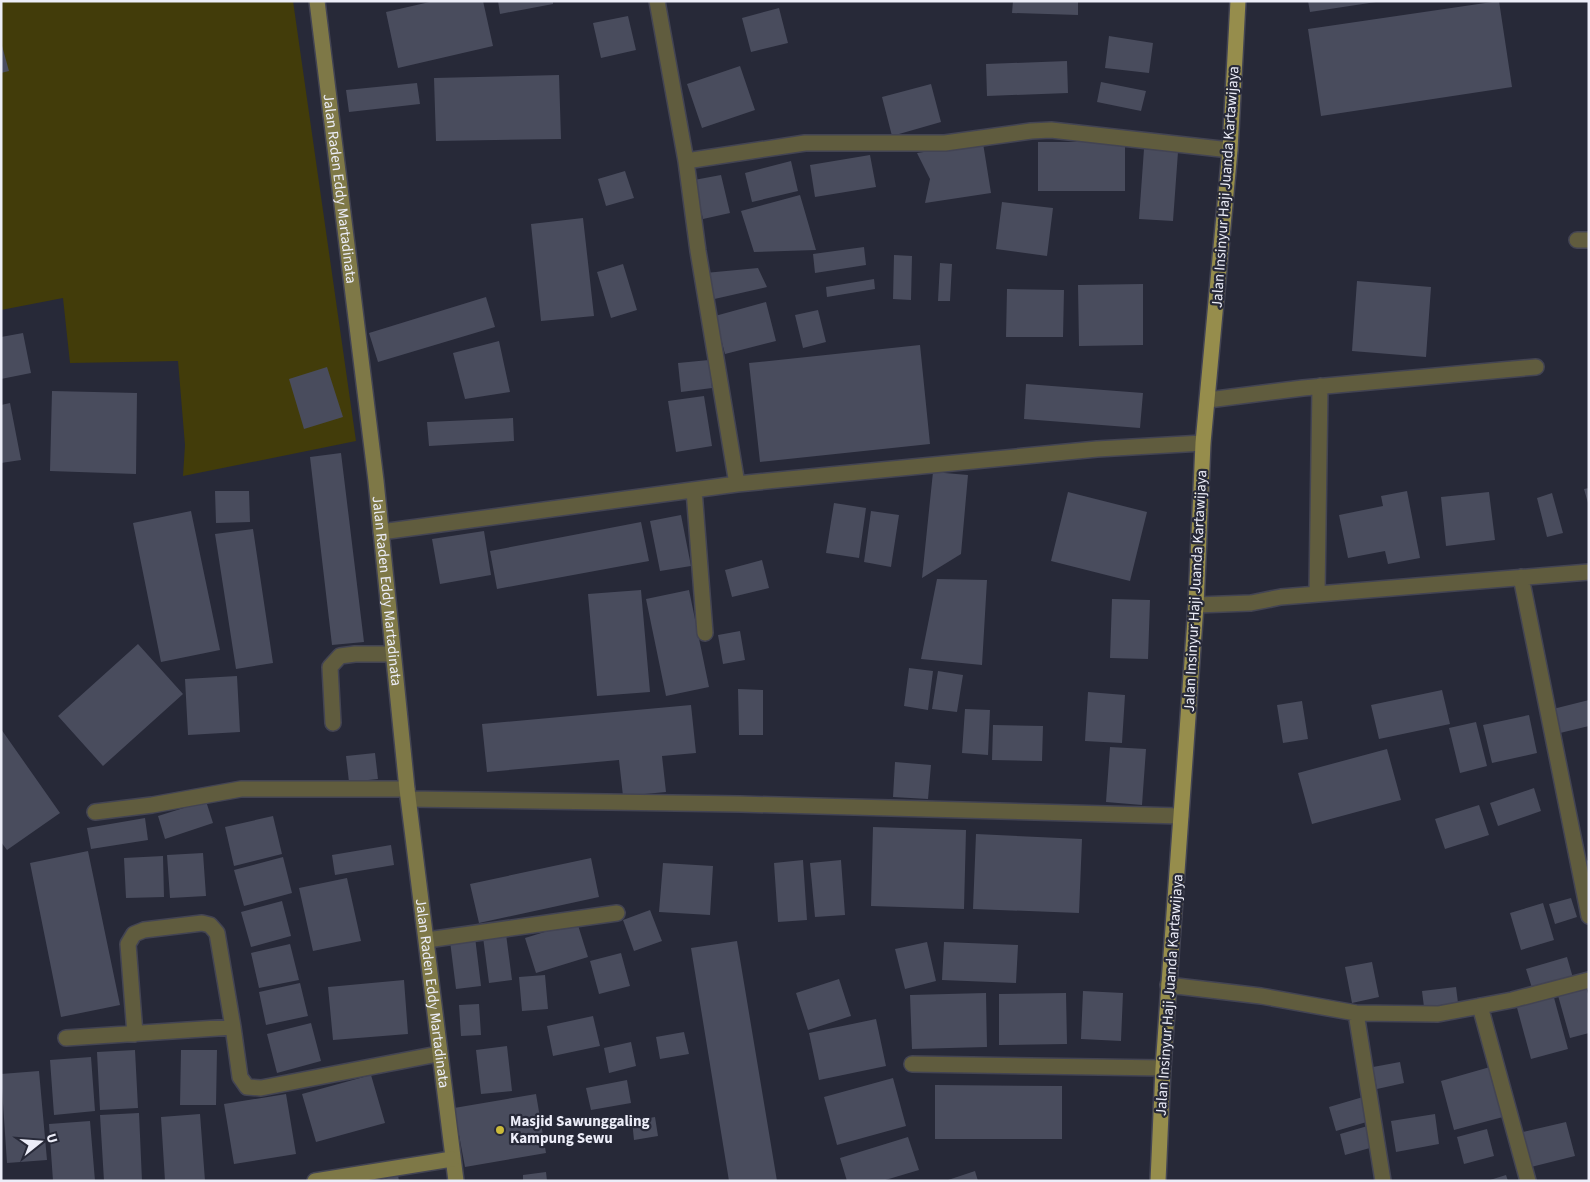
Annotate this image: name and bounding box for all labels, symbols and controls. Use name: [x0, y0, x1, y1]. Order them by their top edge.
street label: Jalan Insinyur Haji Juanda Kartawijaya: [1207, 65, 1244, 309]
street label: Jalan Raden Eddy Martadinata: [317, 93, 362, 285]
street label: Jalan Insinyur Haji Juanda Kartawijaya: [1179, 469, 1212, 713]
street label: Jalan Raden Eddy Martadinata: [367, 495, 407, 687]
street label: Jalan Insinyur Haji Juanda Kartawijaya: [1151, 873, 1188, 1117]
street label: Jalan Raden Eddy Martadinata: [410, 897, 454, 1089]
place label: Masjid Sawunggaling Kampung Sewu: [510, 1111, 650, 1149]
north arrow: [15, 1117, 65, 1167]
marker: Masjid Sawunggaling Kampung Sewu: [494, 1124, 506, 1136]
text: U: [41, 1131, 62, 1146]

